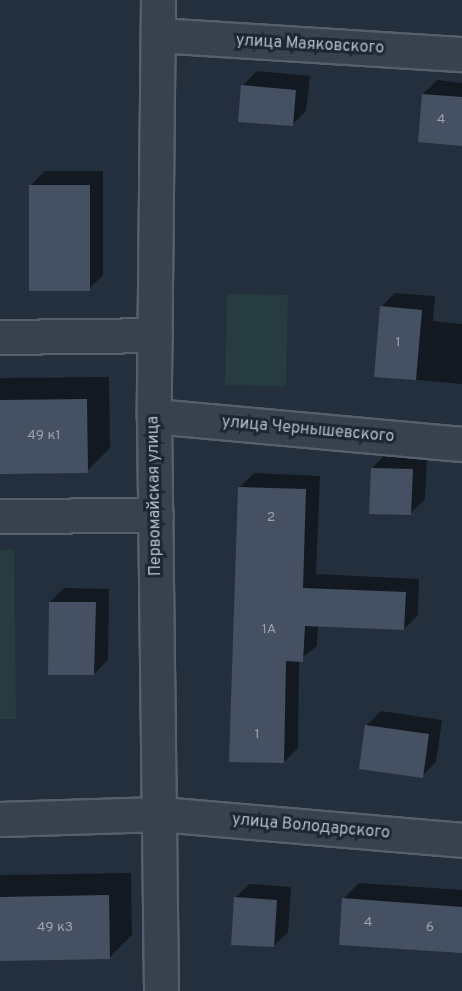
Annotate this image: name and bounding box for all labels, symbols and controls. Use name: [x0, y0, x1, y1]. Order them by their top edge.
street label: улица Маяковского: [235, 32, 385, 58]
house number: 4: [437, 112, 445, 128]
house number: 1: [395, 335, 401, 351]
street label: улица Чернышевского: [221, 413, 395, 447]
street label: Первомайская улица: [144, 416, 166, 576]
house number: 49 к1: [27, 428, 61, 444]
house number: 2: [267, 510, 275, 526]
house number: 1А: [262, 622, 276, 638]
house number: 1: [254, 727, 260, 743]
street label: улица Володарского: [231, 811, 391, 843]
house number: 4: [364, 915, 372, 931]
house number: 49 к3: [37, 920, 73, 936]
house number: 6: [426, 920, 434, 936]

